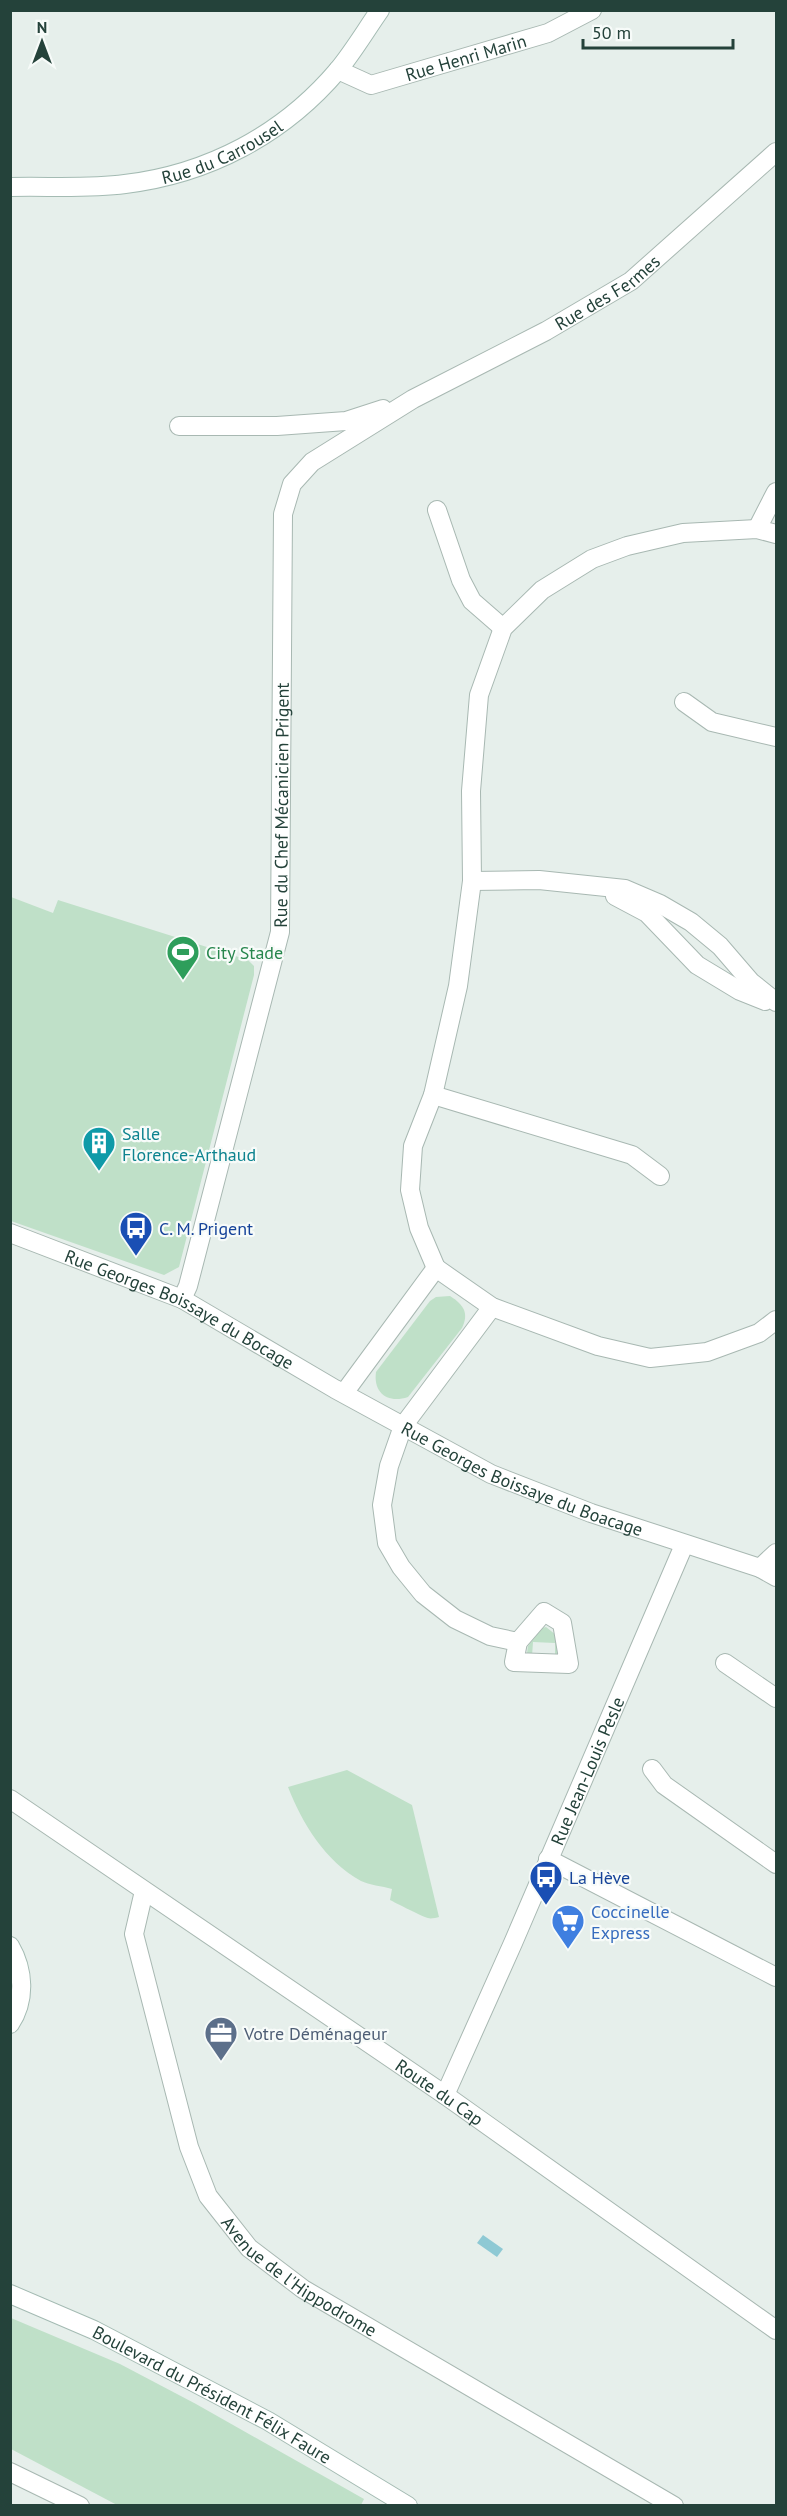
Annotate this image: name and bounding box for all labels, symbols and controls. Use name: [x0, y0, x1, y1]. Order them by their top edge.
north arrow: [12, 12, 72, 72]
scale bar: [583, 12, 733, 50]
text: N: [37, 17, 47, 37]
text: 50 m: [592, 21, 631, 44]
street label: Rue Henri Marin: [402, 29, 529, 86]
street label: Rue du Carrousel: [159, 114, 288, 189]
street label: Rue des Fermes: [550, 249, 664, 335]
street label: Rue du Chef Mécanicien Prigent: [269, 682, 293, 928]
sports icon: City Stade: [165, 934, 201, 981]
place label: City Stade: [206, 941, 283, 964]
place label: Salle Florence-Arthaud: [122, 1122, 256, 1166]
building icon: Salle Florence-Arthaud: [81, 1125, 117, 1172]
bus stop icon: C. M. Prigent: [118, 1210, 154, 1257]
place label: C. M. Prigent: [159, 1217, 253, 1240]
street label: Rue Georges Boissaye du Bocage: [62, 1244, 298, 1374]
street label: Rue Georges Boissaye du Boacage: [397, 1416, 646, 1541]
street label: Rue Jean-Louis Pesle: [545, 1693, 629, 1848]
bus stop icon: La Hève: [528, 1859, 564, 1906]
place label: La Hève: [569, 1866, 630, 1889]
place label: Coccinelle Express: [591, 1900, 670, 1944]
supermarket icon: Coccinelle Express: [550, 1903, 586, 1950]
office icon: Votre Déménageur: [203, 2015, 239, 2062]
place label: Votre Déménageur: [243, 2022, 387, 2045]
street label: Route du Cap: [391, 2053, 488, 2130]
street label: Avenue de l'Hippodrome: [217, 2211, 381, 2341]
street label: Boulevard du Président Félix Faure: [89, 2320, 336, 2468]

